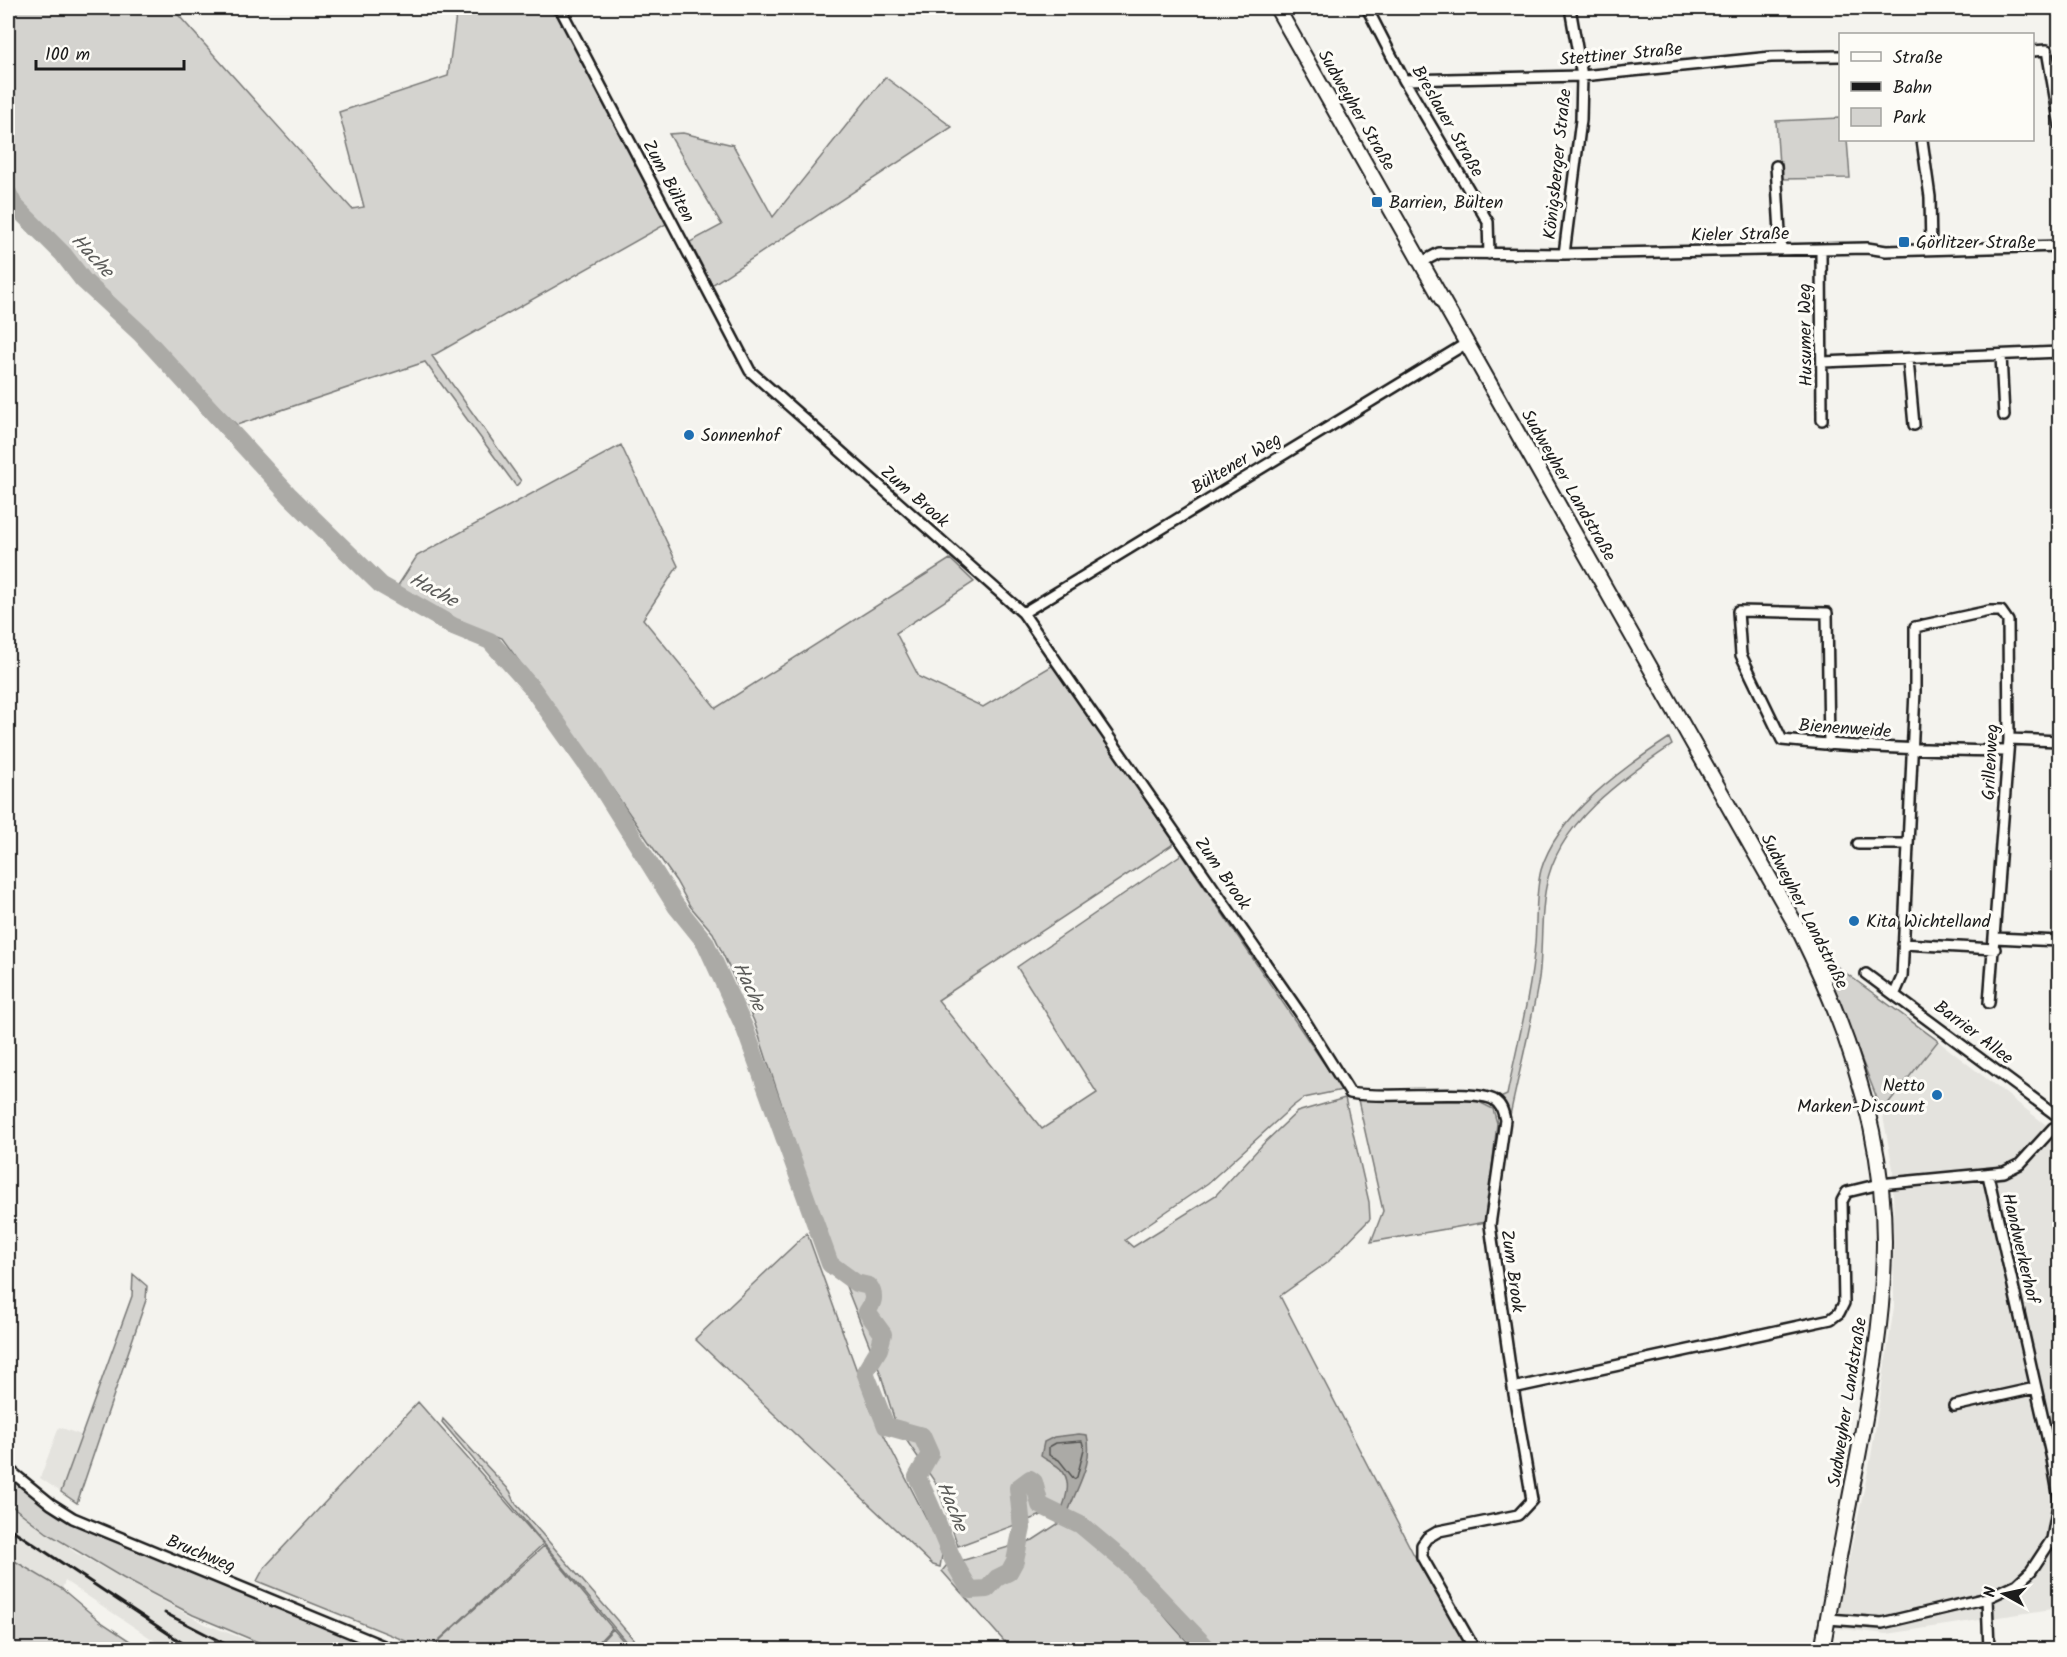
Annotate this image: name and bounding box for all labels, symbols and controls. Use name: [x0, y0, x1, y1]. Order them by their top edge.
scale bar: [36, 33, 184, 71]
legend: [1839, 33, 2034, 141]
street label: Stettiner Straße: [1558, 36, 1684, 75]
text: 100 m: [45, 41, 90, 70]
street label: Sudweyher Straße: [1309, 44, 1402, 177]
text: Straße: [1893, 44, 1943, 73]
street label: Breslauer Straße: [1403, 60, 1491, 183]
text: Bahn: [1893, 74, 1932, 103]
street label: Königsberger Straße: [1536, 87, 1581, 241]
text: Park: [1893, 104, 1926, 133]
street label: Zum Bülten: [634, 135, 702, 228]
place label: Barrien, Bülten: [1389, 189, 1503, 218]
marker: Barrien, Bülten: [1370, 195, 1384, 209]
street label: Kieler Straße: [1691, 220, 1789, 251]
water label: Hache: [62, 227, 122, 288]
place label: Görlitzer Straße: [1916, 229, 2036, 258]
marker: Görlitzer Straße: [1897, 235, 1911, 249]
street label: Husumer Weg: [1791, 283, 1822, 387]
street label: Sudweyher Landstraße: [1512, 404, 1623, 567]
place label: Sonnenhof: [701, 422, 782, 451]
street label: Bültener Weg: [1186, 426, 1288, 503]
marker: Sonnenhof: [682, 428, 696, 442]
street label: Zum Brook: [873, 459, 955, 536]
water label: Hache: [403, 564, 465, 618]
street label: Bienenweide: [1798, 712, 1892, 747]
street label: Grillenweg: [1975, 723, 2008, 801]
street label: Sudweyher Landstraße: [1752, 829, 1855, 995]
street label: Zum Brook: [1186, 831, 1258, 917]
place label: Kita Wichtelland: [1866, 908, 1991, 937]
marker: Kita Wichtelland: [1847, 914, 1861, 928]
water label: Hache: [723, 957, 774, 1019]
street label: Barrier Allee: [1927, 994, 2019, 1073]
place label: Netto Marken-Discount: [1797, 1072, 1926, 1122]
marker: Netto Marken-Discount: [1930, 1088, 1944, 1102]
street label: Handwerkerhof: [1993, 1190, 2047, 1308]
street label: Zum Brook: [1491, 1228, 1532, 1315]
street label: Sudweyher Landstraße: [1821, 1315, 1876, 1489]
water label: Hache: [927, 1477, 976, 1538]
street label: Bruchweg: [161, 1527, 239, 1581]
north arrow: [1974, 1564, 2034, 1624]
text: N: [1978, 1585, 2004, 1599]

